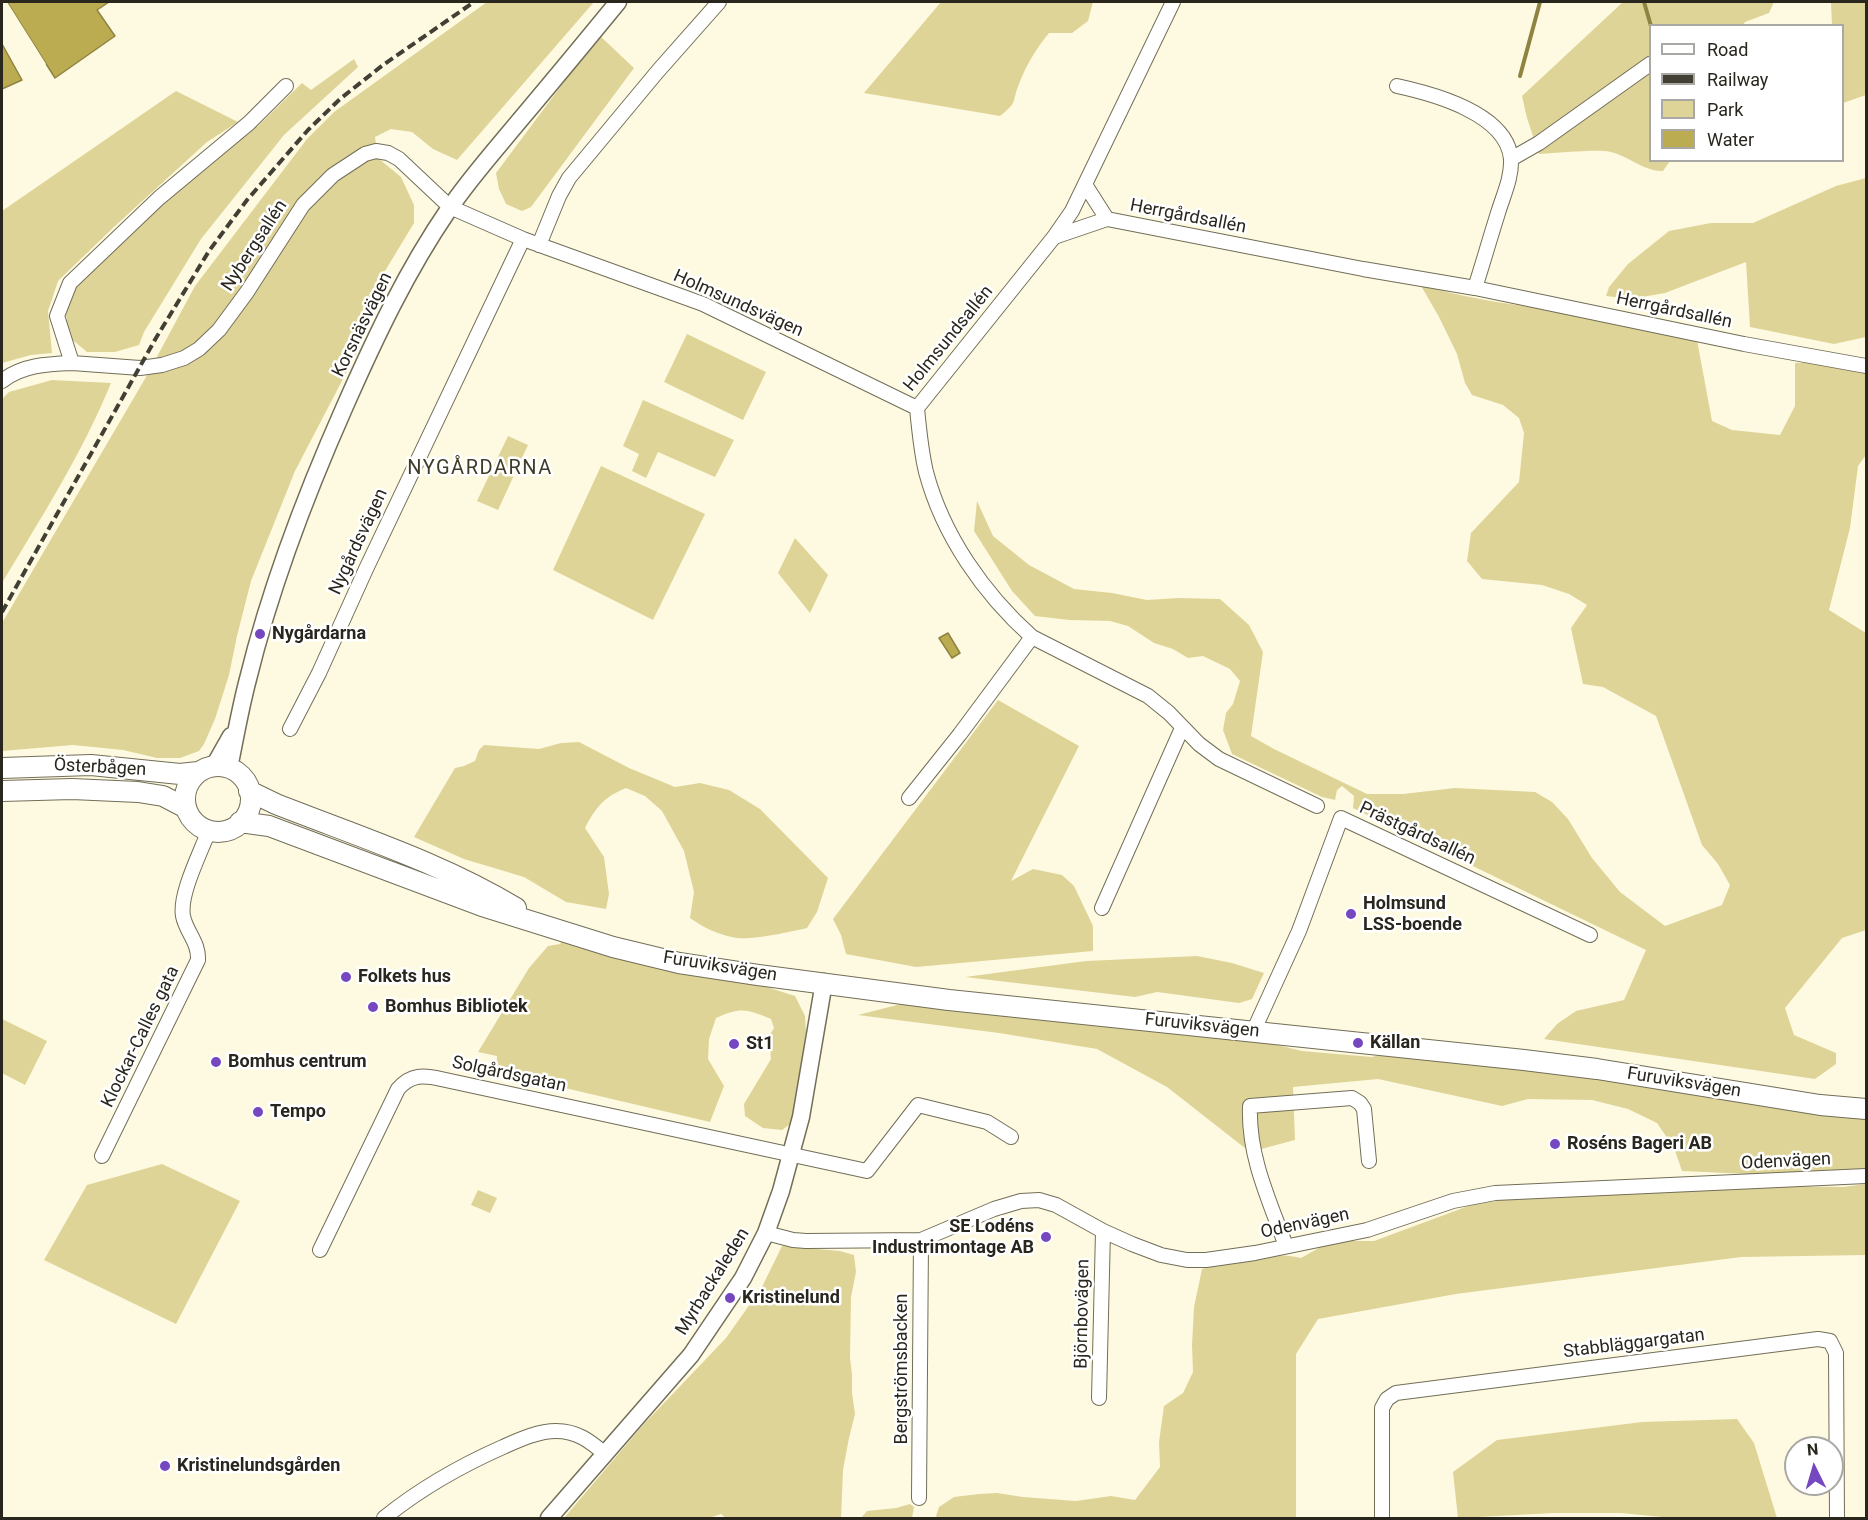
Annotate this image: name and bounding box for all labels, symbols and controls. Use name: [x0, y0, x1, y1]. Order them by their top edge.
legend: [1649, 24, 1844, 162]
text: Road: [1707, 39, 1748, 60]
text: Railway: [1707, 69, 1768, 90]
text: Park: [1707, 99, 1743, 120]
text: Water: [1707, 129, 1754, 150]
street label: Herrgårdsallén: [1128, 195, 1248, 239]
street label: Nybergsallén: [218, 196, 292, 296]
street label: Holmsundsvägen: [670, 266, 806, 342]
street label: Korsnäsvägen: [328, 269, 398, 381]
street label: Holmsundsallén: [900, 282, 998, 396]
street label: Herrgårdsallén: [1614, 288, 1734, 334]
district label: NYGÅRDARNA: [407, 457, 553, 481]
street label: Nygårdsvägen: [325, 486, 393, 598]
place label: Nygårdarna: [272, 623, 366, 645]
marker: Nygårdarna: [253, 627, 267, 641]
street label: Österbågen: [53, 755, 147, 781]
street label: Prästgårdsallén: [1356, 798, 1478, 870]
place label: Holmsund LSS-boende: [1363, 893, 1462, 936]
marker: Holmsund LSS-boende: [1344, 907, 1358, 921]
street label: Furuviksvägen: [661, 947, 779, 987]
street label: Klockar-Calles gata: [97, 963, 185, 1111]
place label: Folkets hus: [358, 966, 451, 988]
marker: Folkets hus: [339, 970, 353, 984]
place label: Bomhus Bibliotek: [385, 996, 528, 1018]
marker: Bomhus Bibliotek: [366, 1000, 380, 1014]
street label: Furuviksvägen: [1144, 1009, 1260, 1043]
place label: Källan: [1370, 1032, 1420, 1054]
place label: St1: [746, 1033, 774, 1055]
marker: Källan: [1351, 1036, 1365, 1050]
marker: St1: [727, 1037, 741, 1051]
place label: Bomhus centrum: [228, 1051, 367, 1073]
street label: Solgårdsgatan: [450, 1052, 568, 1098]
marker: Bomhus centrum: [209, 1055, 223, 1069]
street label: Furuviksvägen: [1625, 1063, 1743, 1103]
place label: Tempo: [270, 1101, 326, 1123]
marker: Tempo: [251, 1105, 265, 1119]
place label: Roséns Bageri AB: [1567, 1133, 1712, 1155]
marker: Roséns Bageri AB: [1548, 1137, 1562, 1151]
street label: Odenvägen: [1741, 1149, 1831, 1175]
street label: Odenvägen: [1259, 1204, 1351, 1244]
place label: SE Lodéns Industrimontage AB: [872, 1216, 1034, 1258]
street label: Myrbackaleden: [671, 1224, 755, 1340]
marker: SE Lodéns Industrimontage AB: [1039, 1230, 1053, 1244]
street label: Björnbovägen: [1071, 1259, 1095, 1369]
place label: Kristinelund: [742, 1287, 840, 1309]
marker: Kristinelund: [723, 1291, 737, 1305]
street label: Bergströmsbacken: [891, 1294, 913, 1444]
street label: Stabbläggargatan: [1562, 1325, 1706, 1363]
north arrow: [1784, 1436, 1844, 1496]
text: N: [1806, 1440, 1819, 1460]
place label: Kristinelundsgården: [177, 1455, 340, 1477]
marker: Kristinelundsgården: [158, 1459, 172, 1473]

